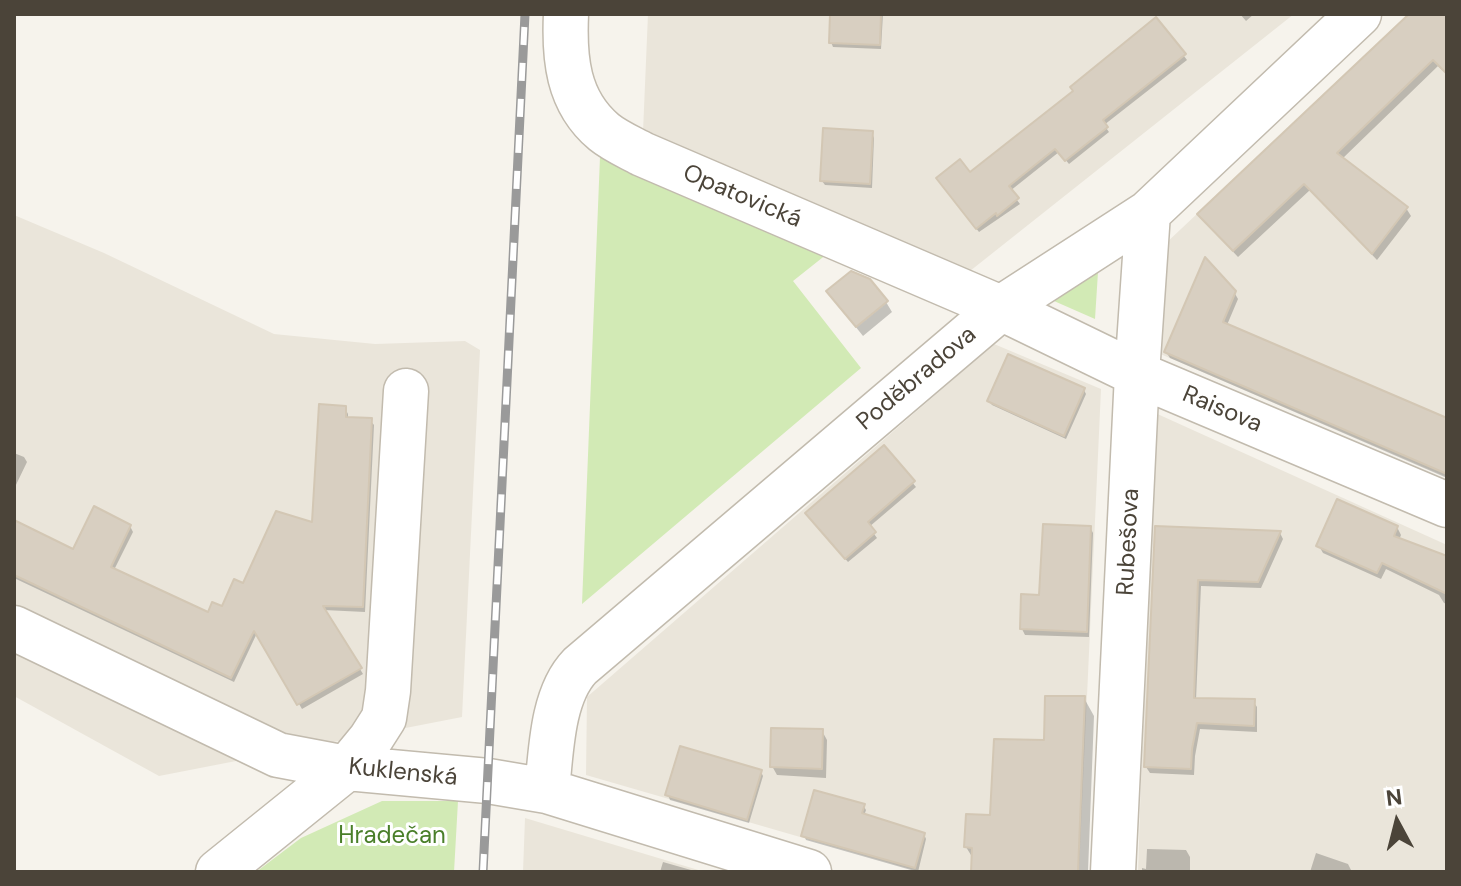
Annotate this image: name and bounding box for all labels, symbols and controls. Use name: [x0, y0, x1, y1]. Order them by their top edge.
street label: Opatovická: [678, 159, 806, 235]
street label: Poděbradova: [851, 321, 983, 437]
street label: Raisova: [1178, 380, 1266, 440]
street label: Rubešova: [1112, 488, 1146, 596]
street label: Kuklenská: [347, 753, 459, 793]
north arrow: [1357, 782, 1437, 862]
text: N: [1384, 782, 1404, 813]
park label: Hradečan: [338, 823, 446, 851]

